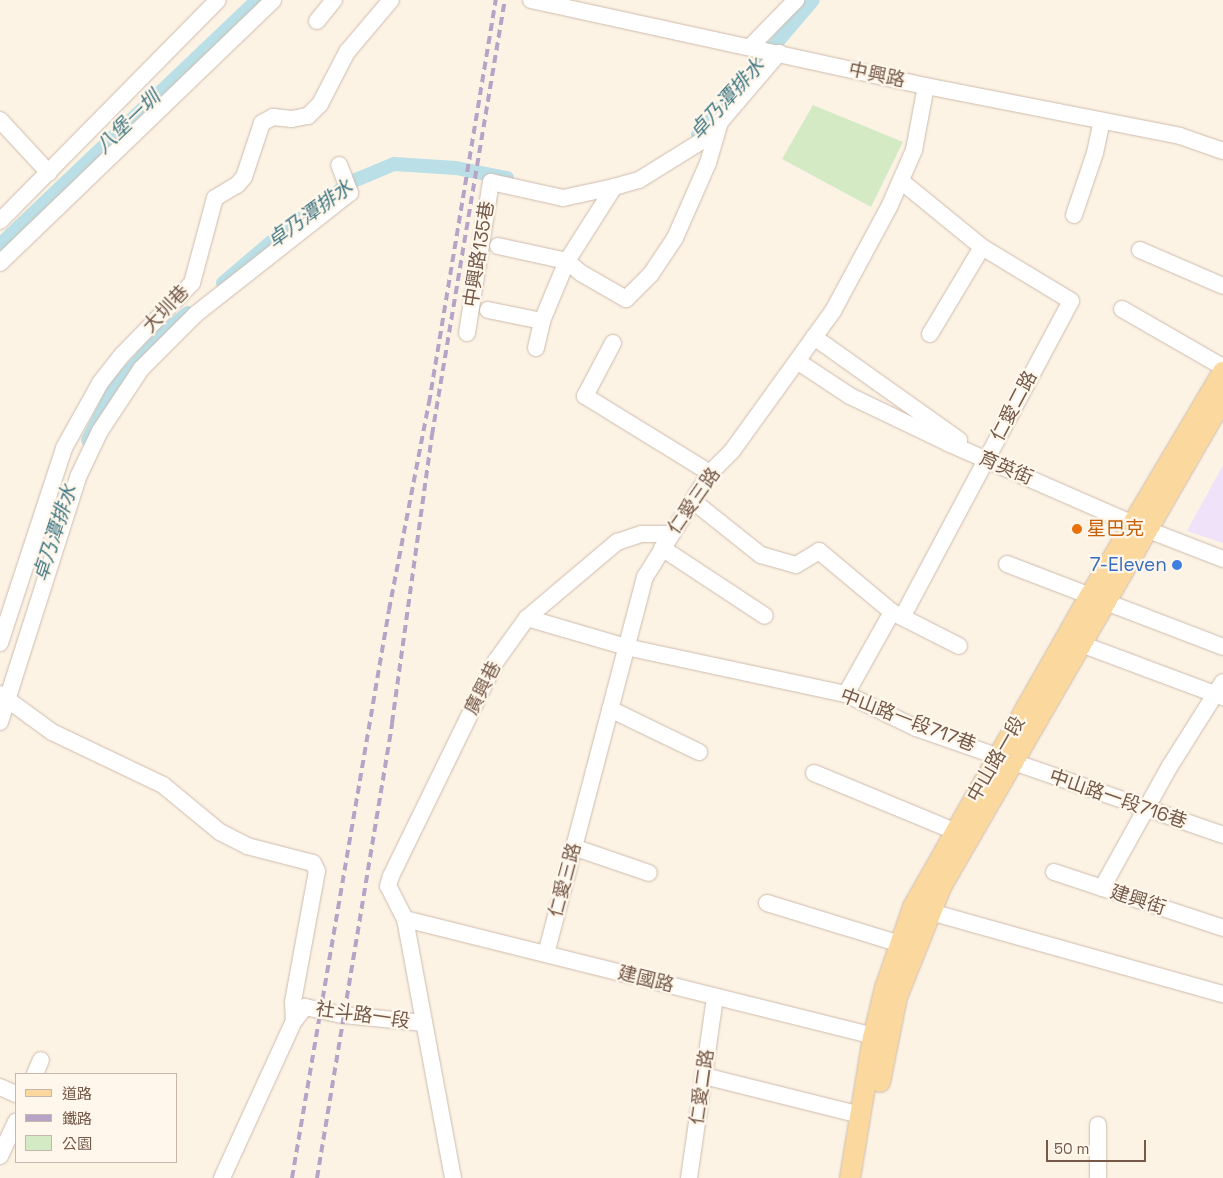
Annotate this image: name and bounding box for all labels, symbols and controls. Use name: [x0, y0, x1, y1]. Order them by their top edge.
water label: 卓乃潭排水: [685, 54, 769, 144]
street label: 中興路: [847, 58, 907, 92]
water label: 八堡一圳: [91, 86, 165, 158]
water label: 卓乃潭排水: [262, 175, 358, 253]
street label: 中興路135巷: [459, 199, 499, 309]
street label: 大圳巷: [138, 281, 194, 337]
street label: 仁愛二路: [986, 367, 1042, 445]
street label: 育英街: [975, 446, 1037, 490]
street label: 仁愛三路: [663, 463, 725, 539]
water label: 卓乃潭排水: [28, 482, 82, 584]
place label: 星巴克: [1087, 518, 1144, 540]
marker: 星巴克: [1071, 523, 1083, 535]
place label: 7-Eleven: [1090, 554, 1167, 576]
marker: 7-Eleven: [1171, 559, 1183, 571]
street label: 廣興巷: [460, 657, 506, 719]
street label: 中山路一段717巷: [837, 684, 979, 756]
street label: 中山路一段: [962, 712, 1030, 806]
street label: 中山路一段716巷: [1046, 765, 1190, 833]
street label: 仁愛三路: [544, 840, 586, 920]
street label: 建興街: [1107, 880, 1169, 920]
street label: 建國路: [616, 961, 676, 997]
street label: 社斗路一段: [314, 997, 412, 1033]
street label: 仁愛二路: [685, 1048, 719, 1126]
legend: [15, 1073, 178, 1163]
text: 道路: [62, 1084, 92, 1103]
text: 鐵路: [62, 1109, 92, 1128]
scale bar: [1048, 1130, 1148, 1162]
text: 公園: [62, 1134, 92, 1153]
text: 50 m: [1054, 1139, 1089, 1158]

